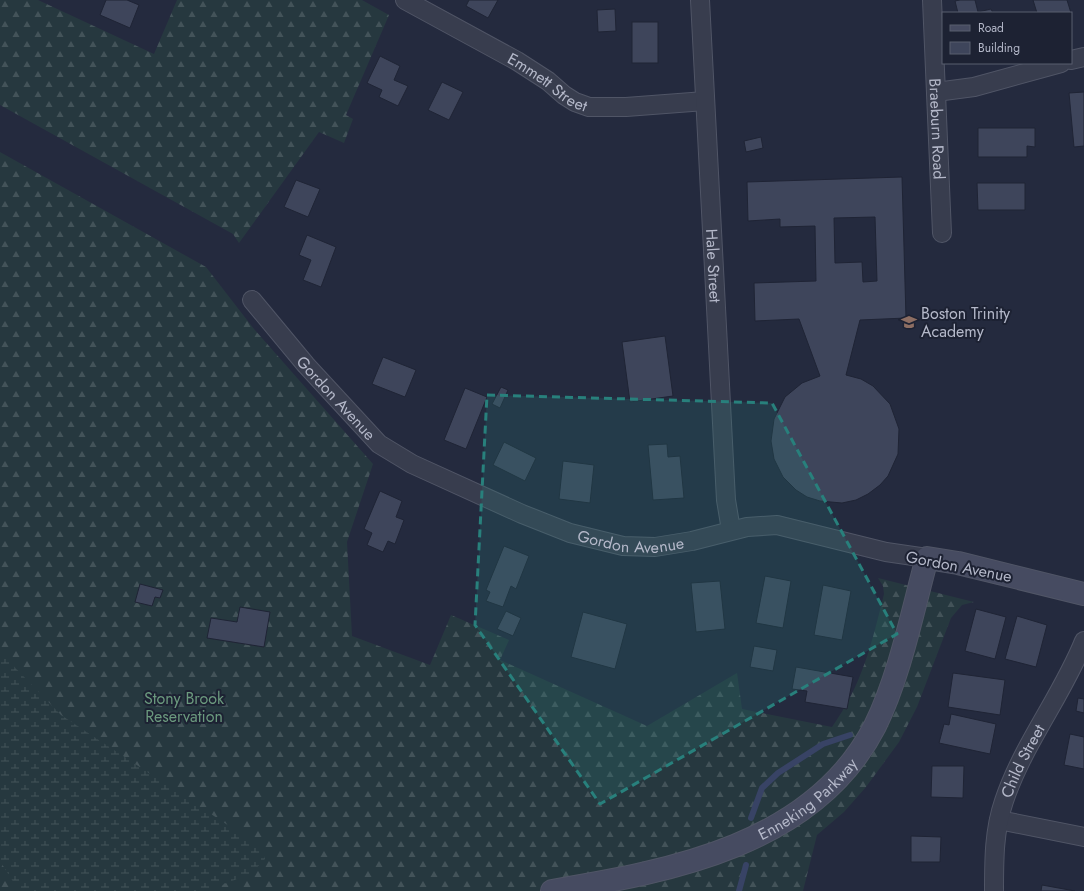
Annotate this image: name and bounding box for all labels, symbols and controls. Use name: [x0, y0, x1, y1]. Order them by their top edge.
legend: [942, 12, 1072, 64]
text: Road: [978, 19, 1004, 37]
text: Building: [978, 39, 1020, 57]
street label: Emmett Street: [503, 47, 591, 118]
street label: Braeburn Road: [923, 78, 951, 180]
street label: Hale Street: [700, 228, 727, 303]
place label: Boston Trinity Academy: [921, 302, 1011, 343]
school or university icon: Boston Trinity Academy: [900, 313, 918, 331]
street label: Gordon Avenue: [291, 351, 381, 445]
street label: Gordon Avenue: [575, 524, 686, 559]
street label: Gordon Avenue: [904, 545, 1014, 588]
park label: Stony Brook Reservation: [144, 687, 225, 728]
street label: Child Street: [995, 720, 1050, 801]
street label: Enneking Parkway: [754, 753, 864, 846]

